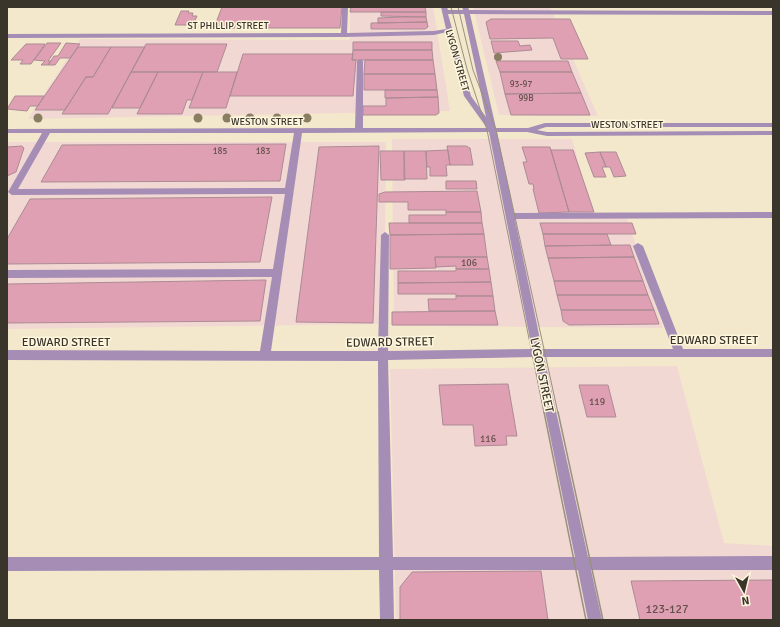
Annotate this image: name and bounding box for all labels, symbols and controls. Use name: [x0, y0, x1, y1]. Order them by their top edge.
street label: ST PHILLIP STREET: [187, 20, 269, 32]
street label: LYGON STREET: [443, 28, 472, 93]
house number: 93-97: [510, 79, 532, 90]
house number: 99B: [518, 93, 534, 104]
street label: WESTON STREET: [231, 116, 303, 128]
street label: WESTON STREET: [591, 119, 663, 131]
house number: 185: [213, 146, 227, 157]
house number: 183: [256, 146, 270, 157]
house number: 106: [461, 257, 477, 269]
street label: EDWARD STREET: [670, 333, 758, 348]
street label: EDWARD STREET: [346, 334, 434, 351]
street label: EDWARD STREET: [22, 335, 110, 350]
street label: LYGON STREET: [526, 336, 557, 414]
house number: 119: [589, 396, 605, 408]
house number: 116: [480, 433, 496, 445]
north arrow: [724, 571, 764, 611]
text: N: [741, 593, 750, 607]
house number: 123-127: [645, 602, 689, 617]

